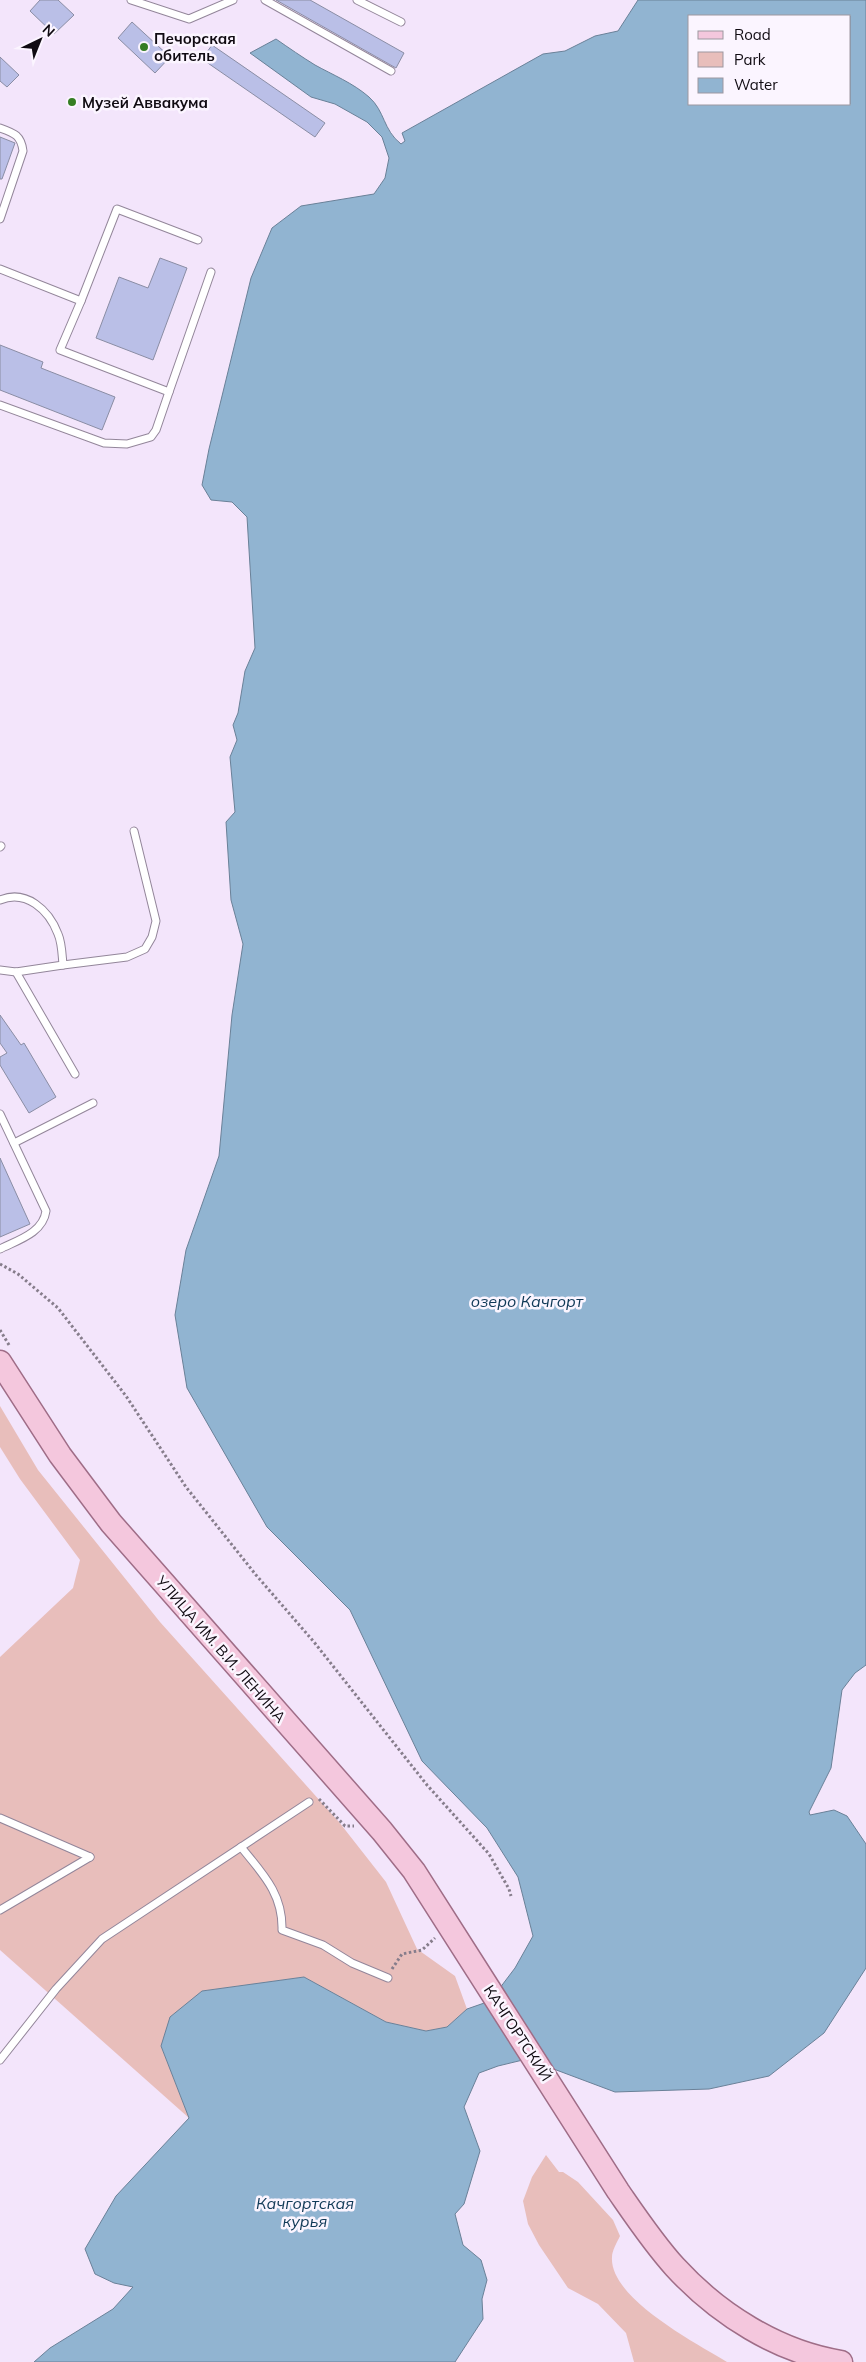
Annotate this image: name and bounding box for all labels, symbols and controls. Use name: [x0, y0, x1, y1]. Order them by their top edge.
north arrow: [15, 15, 65, 65]
legend: [688, 15, 851, 105]
text: N: [39, 20, 59, 41]
text: Road: [734, 25, 771, 44]
place label: Печорская обитель: [154, 29, 236, 65]
marker: Печорская обитель: [138, 41, 150, 53]
text: Park: [734, 50, 766, 69]
text: Water: [734, 75, 778, 94]
place label: Музей Аввакума: [82, 93, 208, 112]
marker: Музей Аввакума: [66, 96, 78, 108]
water label: озеро Качгорт: [471, 1291, 584, 1311]
street label: УЛИЦА ИМ. В.И. ЛЕНИНА: [151, 1571, 290, 1726]
street label: КАЧГОРТСКИЙ: [480, 1981, 556, 2085]
water label: Качгортская курья: [256, 2193, 354, 2231]

